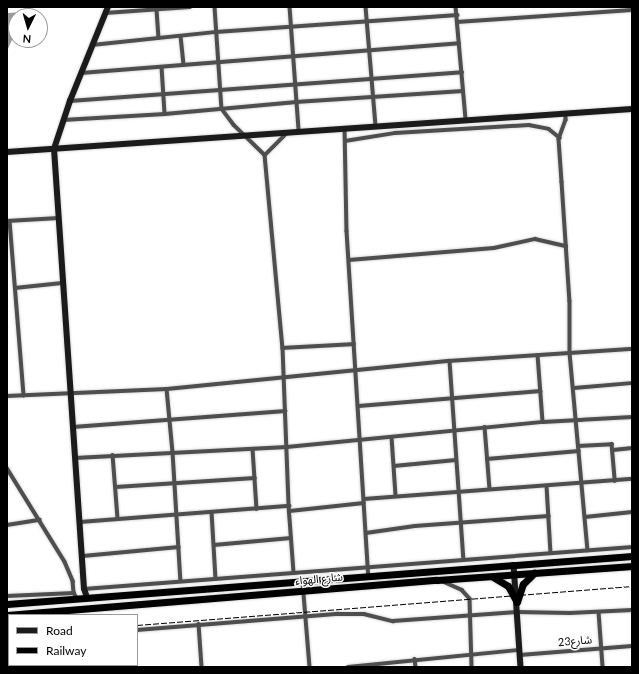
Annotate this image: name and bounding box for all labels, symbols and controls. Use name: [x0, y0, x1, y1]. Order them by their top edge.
north arrow: [8, 8, 48, 48]
text: N: [22, 33, 32, 46]
street label: شارع الهواء: [295, 570, 343, 588]
legend: [8, 614, 138, 666]
text: Road: [46, 623, 73, 638]
street label: شارع23: [557, 633, 593, 649]
text: Railway: [46, 643, 86, 658]

